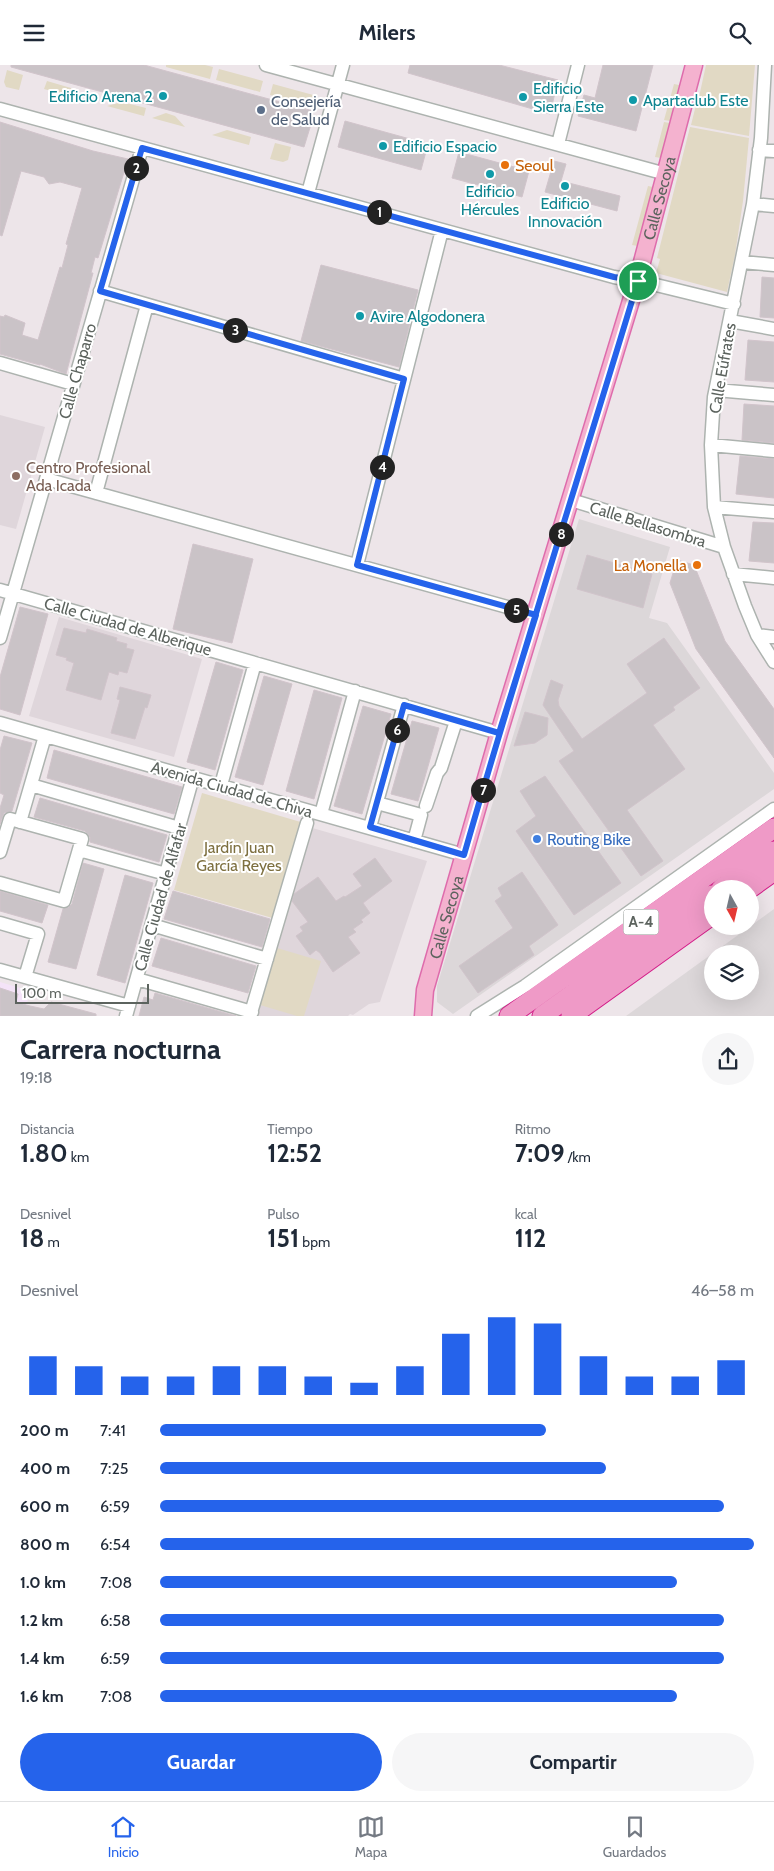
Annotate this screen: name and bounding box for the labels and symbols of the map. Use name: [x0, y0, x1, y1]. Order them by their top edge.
place label: Edificio Sierra Este: [533, 79, 604, 116]
place label: Edificio Arena 2: [49, 87, 153, 106]
marker: Edificio Arena 2: [157, 90, 169, 102]
marker: Edificio Sierra Este: [517, 91, 529, 103]
place label: Apartaclub Este: [643, 91, 748, 110]
place label: Consejería de Salud: [271, 92, 341, 129]
marker: Apartaclub Este: [627, 94, 639, 106]
marker: Consejería de Salud: [255, 104, 267, 116]
place label: Edificio Espacio: [393, 137, 497, 156]
marker: Edificio Espacio: [377, 140, 389, 152]
street label: Calle Secoya: [639, 154, 680, 242]
pin: 2: [124, 155, 148, 181]
place label: Seoul: [515, 156, 554, 175]
marker: Seoul: [499, 159, 511, 171]
marker: Edificio Hércules: [484, 168, 496, 180]
marker: Edificio Innovación: [559, 180, 571, 192]
place label: Edificio Hércules: [461, 182, 520, 219]
place label: Edificio Innovación: [528, 194, 602, 231]
pin: 1: [366, 199, 392, 225]
pin: [617, 260, 659, 302]
place label: Avire Algodonera: [370, 307, 485, 326]
marker: Avire Algodonera: [354, 310, 366, 322]
pin: 3: [222, 317, 248, 343]
street label: Calle Chaparro: [55, 321, 100, 421]
street label: Calle Eúfrates: [705, 321, 740, 415]
pin: 4: [370, 455, 394, 479]
place label: Centro Profesional Ada Icada: [26, 458, 151, 495]
marker: Centro Profesional Ada Icada: [10, 470, 22, 482]
street label: Calle Bellasombra: [587, 498, 709, 551]
pin: 8: [548, 521, 574, 547]
place label: La Monella: [614, 556, 687, 575]
marker: La Monella: [691, 559, 703, 571]
street label: Calle Ciudad de Alberique: [42, 593, 214, 659]
pin: 5: [504, 597, 528, 623]
pin: 6: [384, 717, 410, 743]
street label: Avenida Ciudad de Chiva: [149, 757, 315, 822]
pin: 7: [470, 777, 496, 803]
street label: Calle Ciudad de Alfafar: [130, 820, 191, 973]
place label: Routing Bike: [547, 830, 631, 849]
marker: Routing Bike: [531, 833, 543, 845]
park label: Jardín Juan García Reyes: [196, 838, 282, 875]
street label: Calle Secoya: [425, 873, 468, 961]
north arrow: [704, 880, 759, 935]
road number: A-4: [624, 909, 658, 935]
scale bar: [15, 981, 149, 1004]

